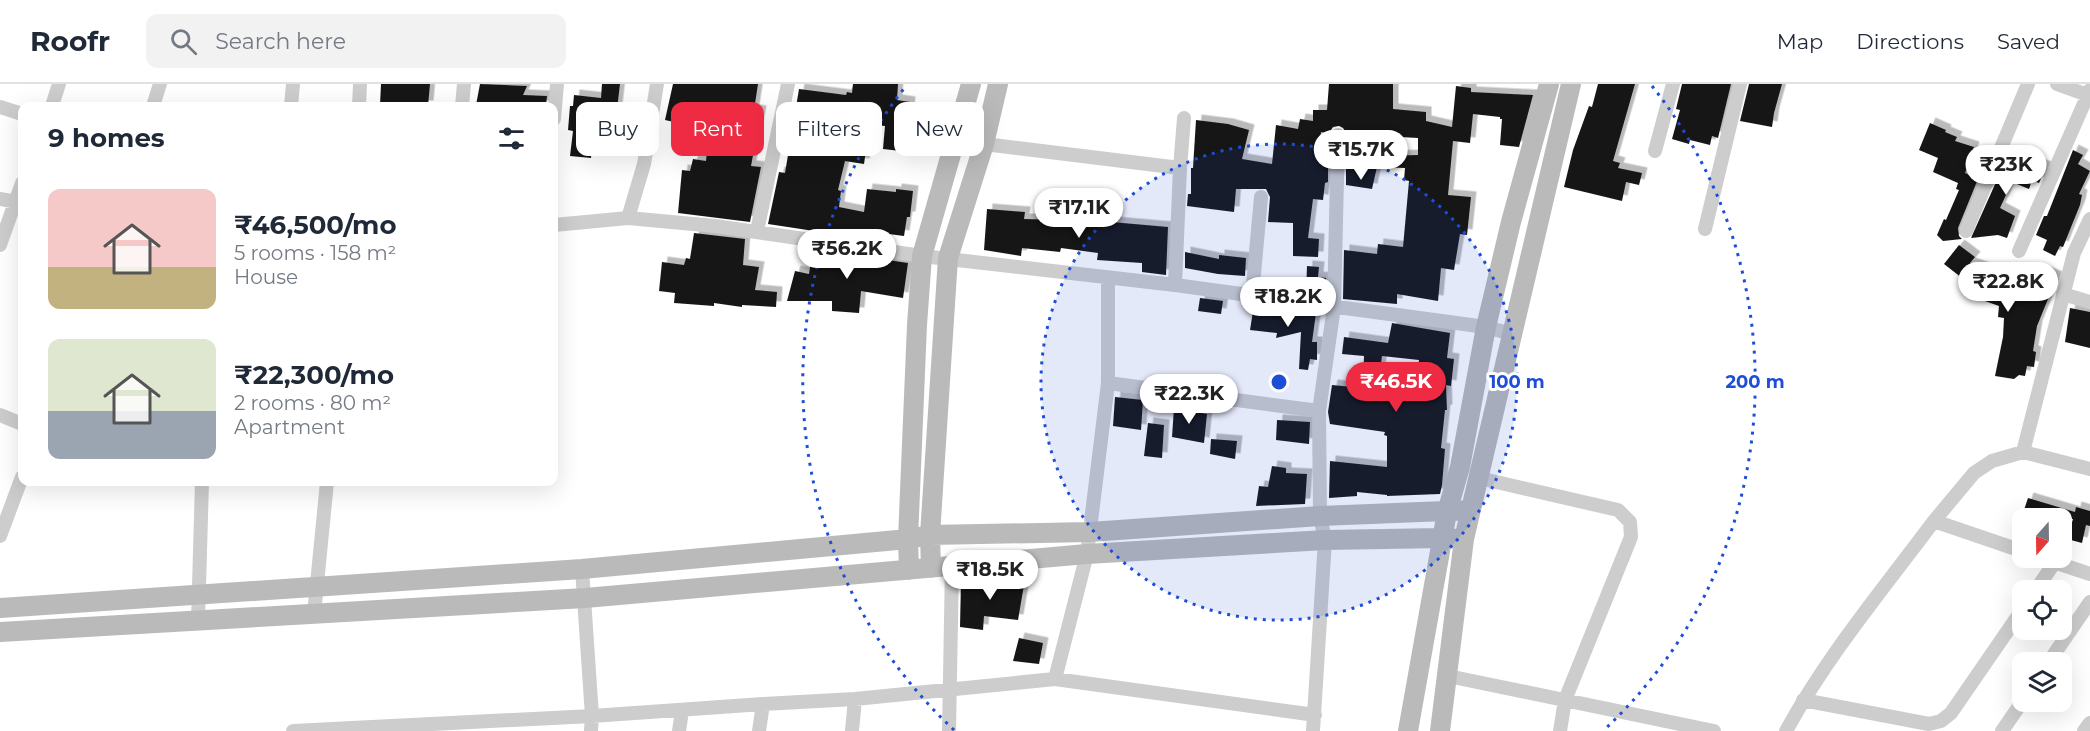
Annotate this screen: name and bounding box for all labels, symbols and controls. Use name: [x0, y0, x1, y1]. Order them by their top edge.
search box: [146, 14, 566, 68]
text: Roofr: [30, 24, 110, 58]
icon: search: [167, 25, 200, 58]
text: Search here: [215, 28, 346, 55]
text: Map: [1777, 29, 1823, 54]
text: Directions: [1856, 29, 1964, 54]
text: Saved: [1997, 29, 2060, 54]
chip: Buy: [576, 102, 659, 156]
chip: Rent: [671, 102, 764, 156]
chip: Filters: [776, 102, 882, 156]
chip: New: [894, 102, 984, 156]
text: 9 homes: [48, 122, 165, 154]
icon: filters: [495, 122, 528, 155]
pin: ₹15.7K: [1312, 130, 1410, 181]
text: ₹15.7K: [1328, 137, 1394, 161]
pin: ₹23K: [1970, 145, 2042, 196]
text: ₹23K: [1980, 152, 2032, 176]
pin: ₹17.1K: [1030, 188, 1128, 239]
text: ₹17.1K: [1048, 195, 1110, 219]
text: ₹46,500/mo: [234, 209, 396, 241]
icon: home: [96, 213, 168, 285]
pin: ₹56.2K: [798, 229, 896, 280]
text: ₹56.2K: [811, 236, 883, 260]
text: 5 rooms · 158 m²: [234, 241, 396, 265]
pin: ₹22.8K: [1959, 262, 2057, 313]
text: House: [234, 265, 298, 289]
text: ₹22.8K: [1972, 269, 2044, 293]
pin: ₹18.2K: [1239, 277, 1337, 328]
text: ₹18.2K: [1254, 284, 1322, 308]
text: ₹22,300/mo: [234, 359, 394, 391]
pin: ₹46.5K: [1347, 362, 1445, 413]
icon: home: [96, 363, 168, 435]
text: ₹46.5K: [1360, 369, 1432, 393]
text: 100 m: [1489, 371, 1545, 393]
text: 200 m: [1725, 371, 1785, 393]
centre of rings: [1269, 372, 1289, 392]
pin: ₹22.3K: [1140, 374, 1238, 425]
text: ₹22.3K: [1154, 381, 1224, 405]
text: 2 rooms · 80 m²: [234, 391, 391, 415]
text: Apartment: [234, 415, 345, 439]
north arrow: [2012, 508, 2072, 568]
map controls: [2012, 508, 2072, 712]
pin: ₹18.5K: [941, 550, 1039, 601]
text: ₹18.5K: [956, 557, 1024, 581]
button: locate: [2012, 580, 2072, 640]
button: layers: [2012, 652, 2072, 712]

